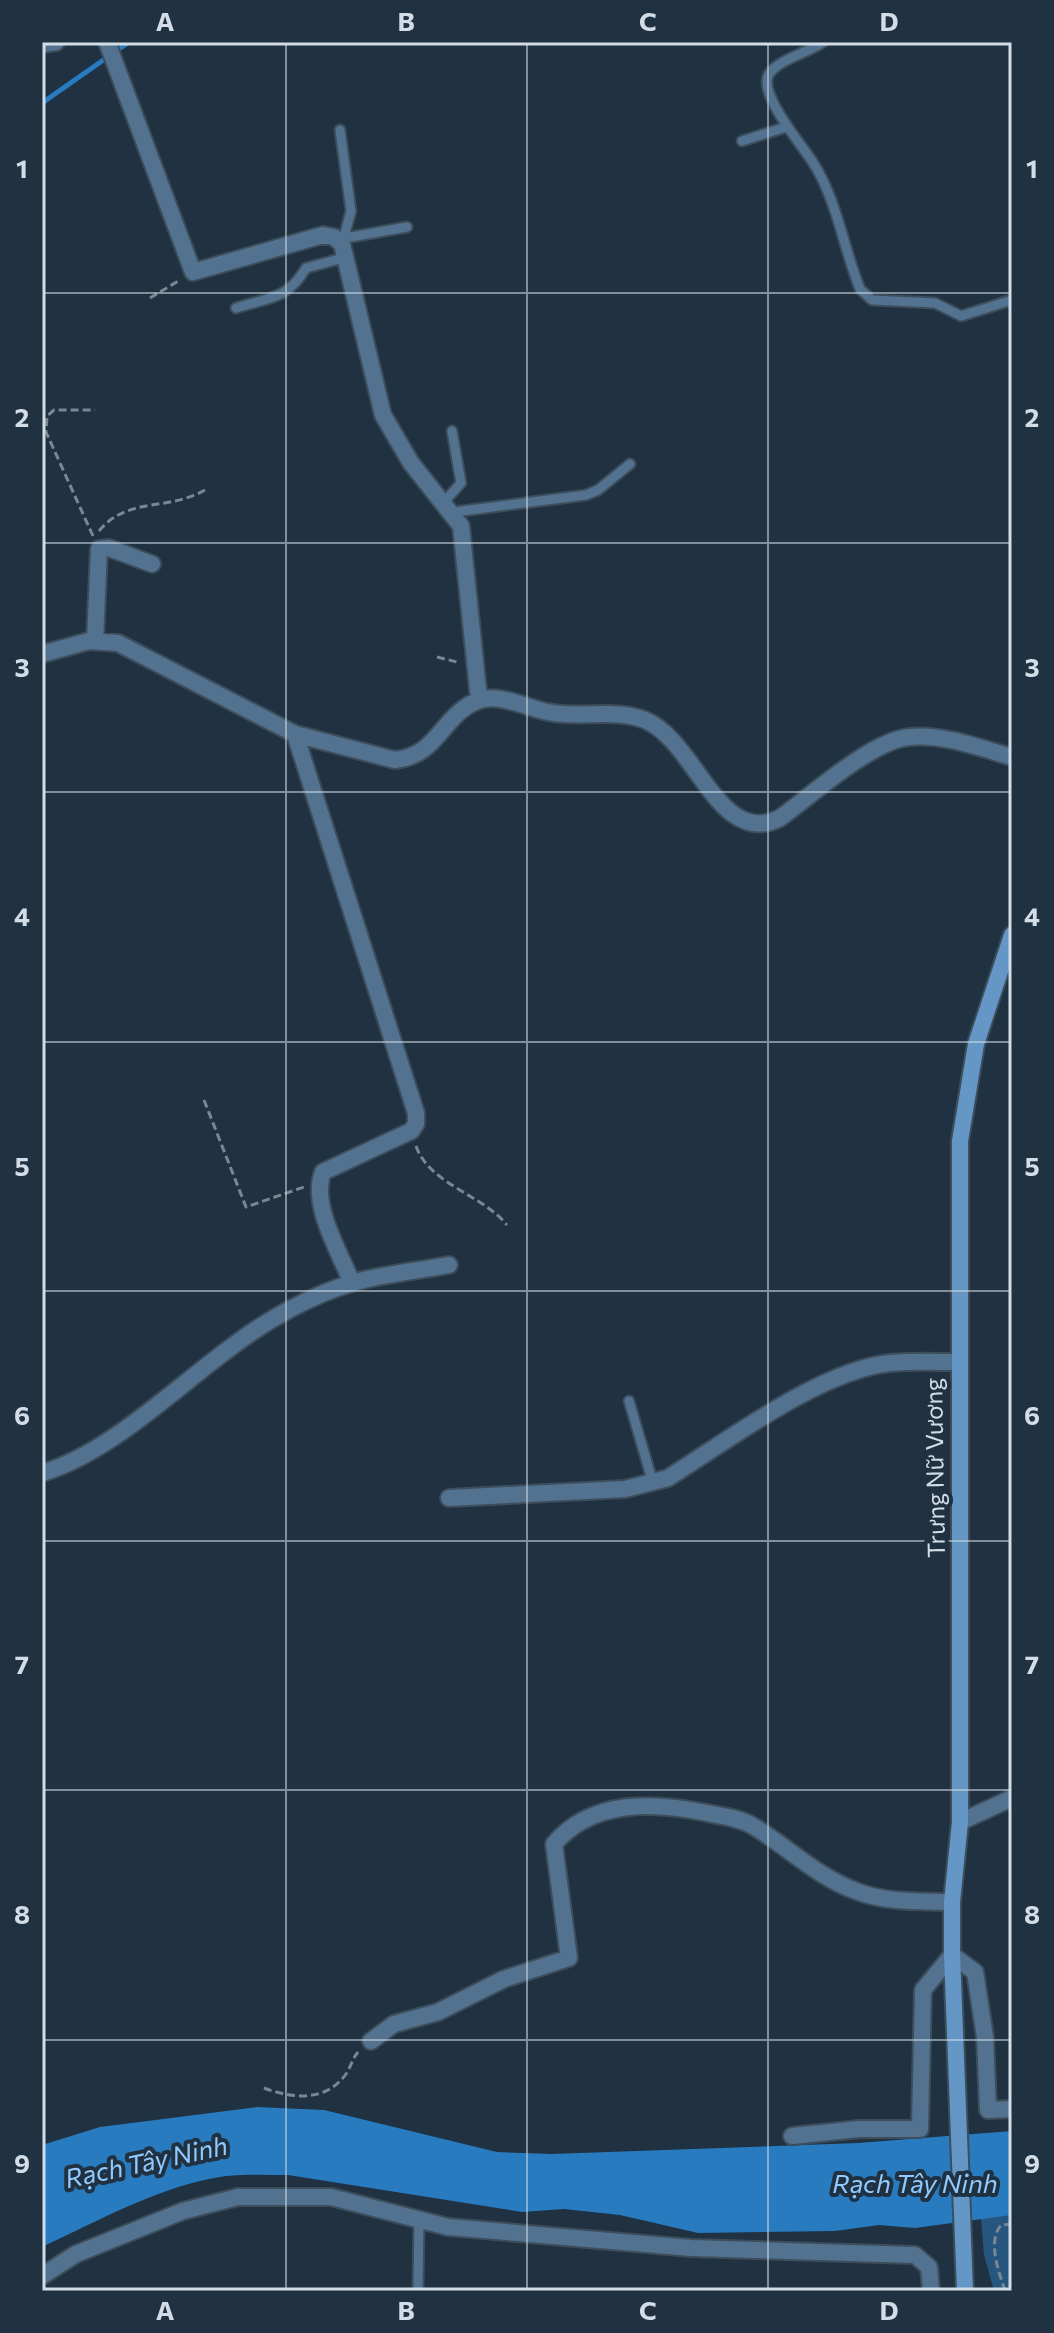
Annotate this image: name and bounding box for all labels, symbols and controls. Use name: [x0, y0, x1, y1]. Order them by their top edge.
text: A: [156, 5, 175, 36]
text: B: [397, 5, 415, 36]
text: C: [639, 5, 657, 36]
text: D: [879, 5, 899, 36]
text: 1: [16, 152, 28, 183]
text: 1: [1026, 152, 1038, 183]
text: 2: [15, 401, 29, 432]
text: 2: [1025, 401, 1039, 432]
text: 3: [14, 651, 30, 682]
text: 3: [1024, 651, 1040, 682]
text: 4: [14, 900, 30, 931]
text: 4: [1024, 900, 1040, 931]
text: 5: [14, 1150, 30, 1181]
text: 5: [1024, 1150, 1040, 1181]
street label: Trưng Nữ Vương: [918, 1378, 950, 1558]
text: 6: [14, 1399, 30, 1430]
text: 6: [1024, 1399, 1040, 1430]
text: 7: [15, 1648, 29, 1679]
text: 7: [1025, 1648, 1039, 1679]
text: 8: [14, 1898, 30, 1929]
text: 8: [1024, 1898, 1040, 1929]
water label: Rạch Tây Ninh: [62, 2129, 230, 2193]
text: 9: [14, 2147, 30, 2178]
text: 9: [1024, 2147, 1040, 2178]
water label: Rạch Tây Ninh: [832, 2167, 998, 2198]
text: A: [156, 2294, 175, 2325]
text: B: [397, 2294, 415, 2325]
text: C: [639, 2294, 657, 2325]
text: D: [879, 2294, 899, 2325]

